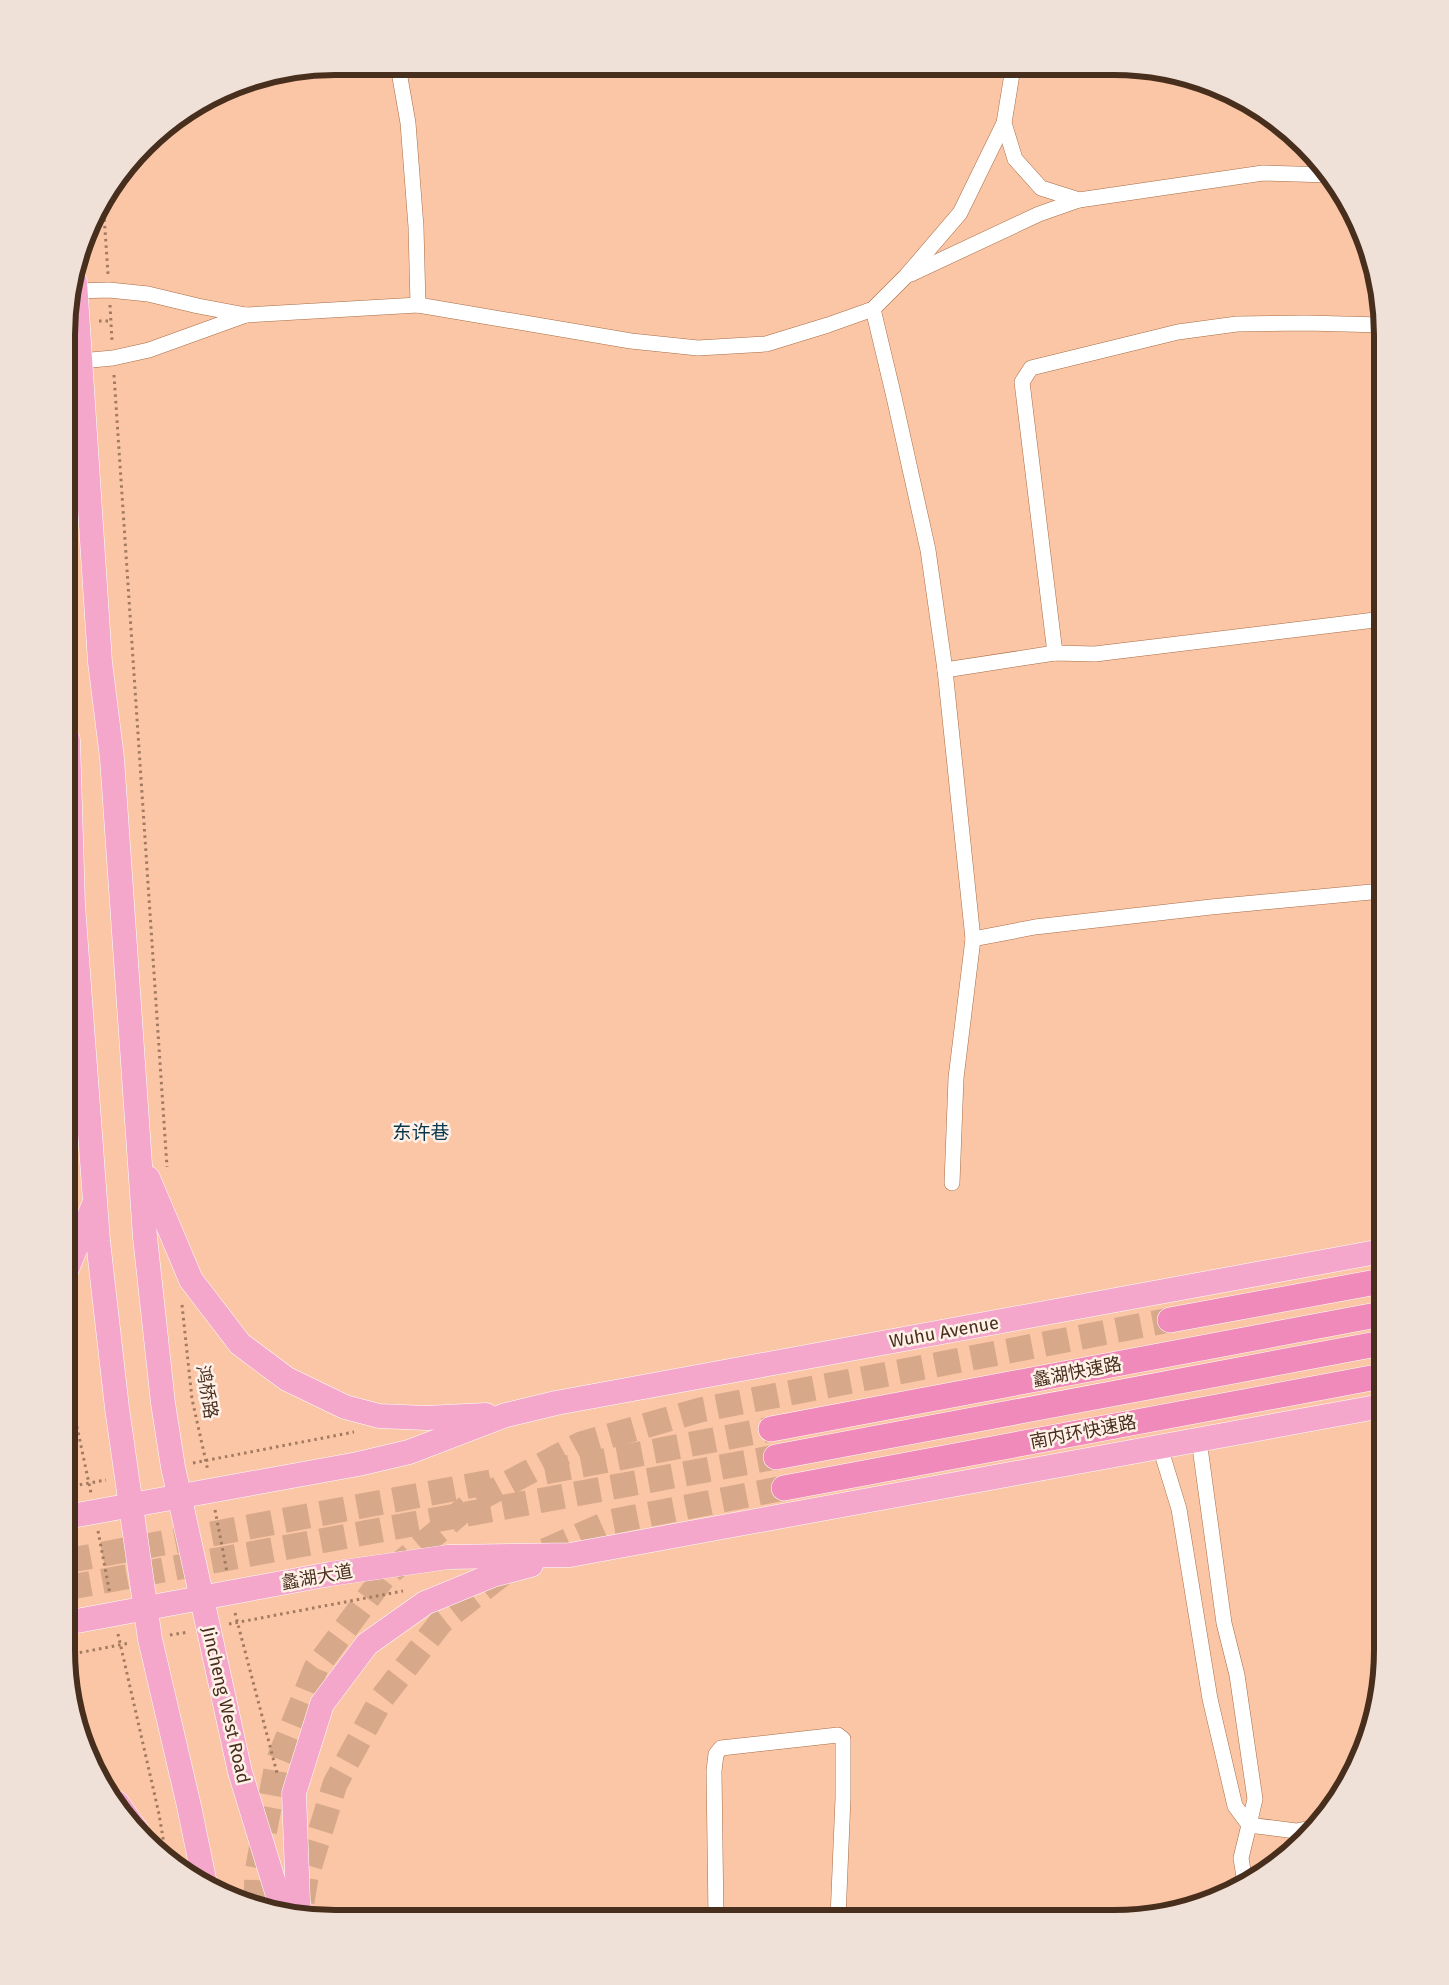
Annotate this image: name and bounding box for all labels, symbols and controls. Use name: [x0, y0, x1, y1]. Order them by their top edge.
district label: 东许巷: [392, 1121, 450, 1144]
street label: Wuhu Avenue: [888, 1312, 1000, 1352]
street label: 蠡湖快速路: [1031, 1353, 1123, 1391]
street label: 鸿桥路: [192, 1364, 222, 1420]
street label: 南内环快速路: [1028, 1411, 1138, 1453]
street label: 蠡湖大道: [280, 1560, 354, 1594]
street label: Jincheng West Road: [197, 1624, 255, 1786]

